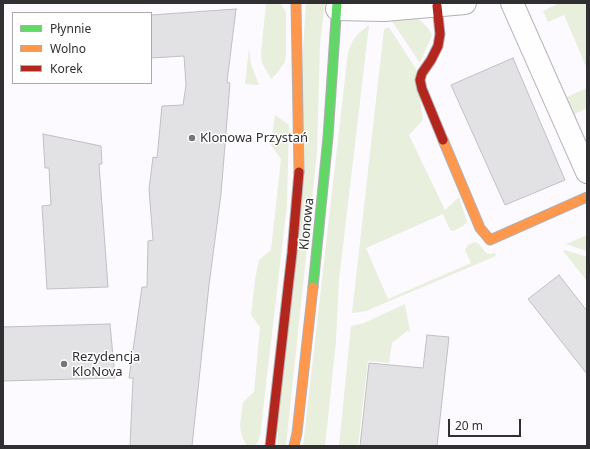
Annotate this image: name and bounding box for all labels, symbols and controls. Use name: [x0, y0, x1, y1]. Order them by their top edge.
legend: [12, 12, 152, 84]
text: Płynnie: [50, 20, 91, 37]
text: Wolno: [50, 40, 86, 57]
text: Korek: [50, 60, 83, 77]
place label: Klonowa Przystań: [200, 130, 308, 146]
marker: Klonowa Przystań: [187, 133, 197, 143]
street label: Klonowa: [297, 197, 317, 251]
place label: Rezydencja KloNova: [72, 349, 140, 380]
marker: Rezydencja KloNova: [59, 359, 69, 369]
scale bar: [450, 411, 523, 437]
text: 20 m: [455, 417, 483, 434]

